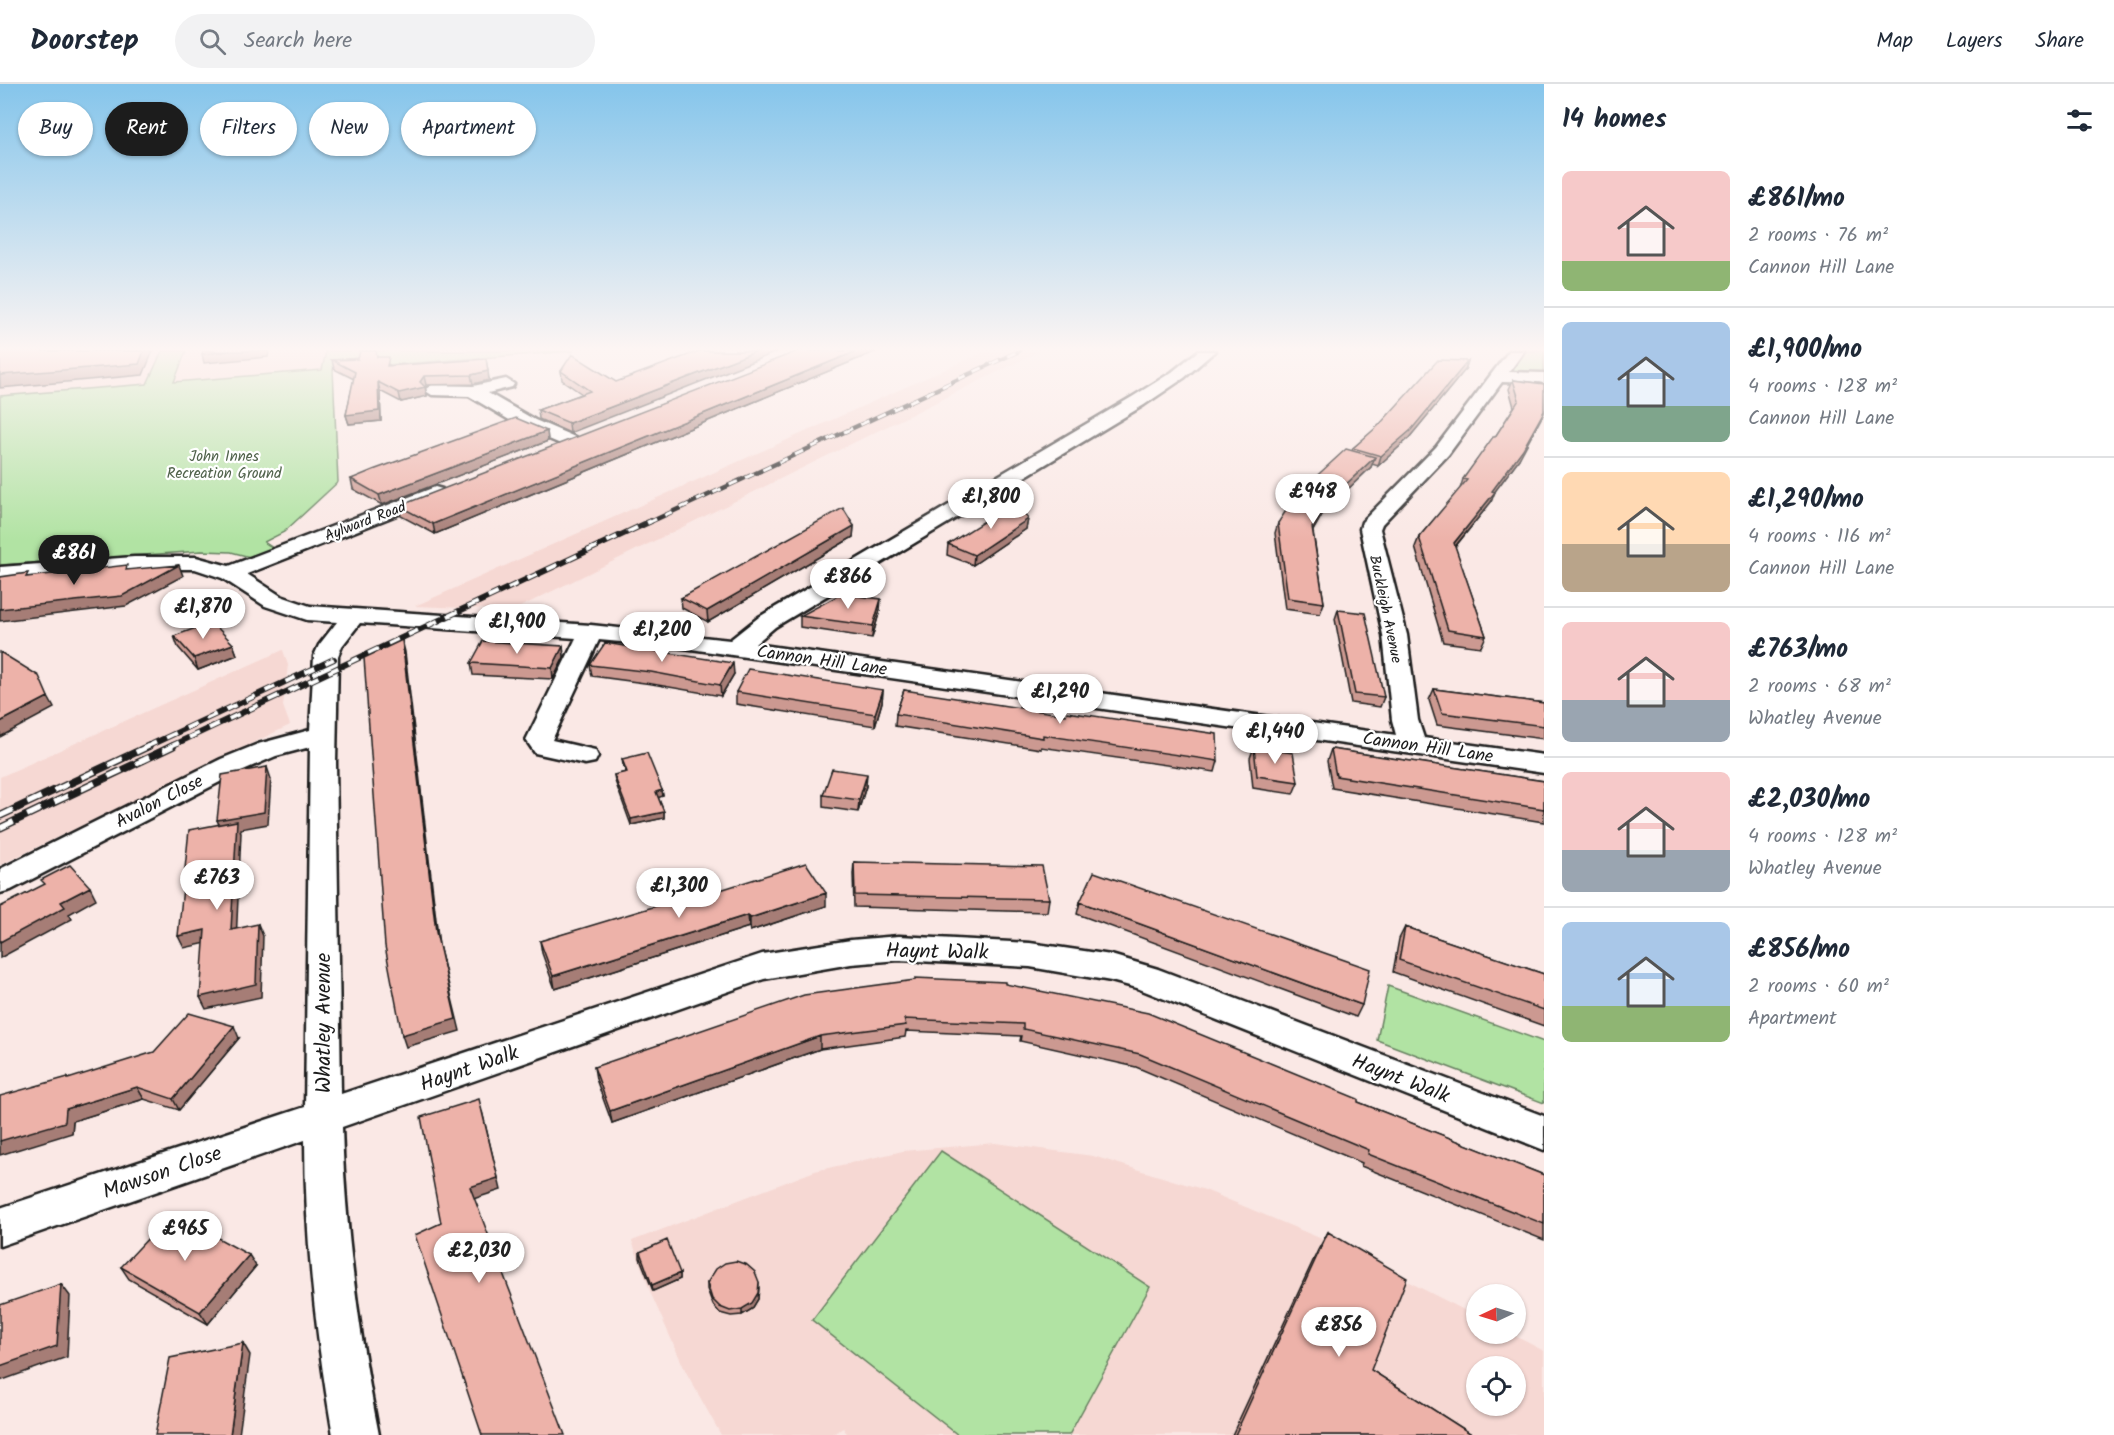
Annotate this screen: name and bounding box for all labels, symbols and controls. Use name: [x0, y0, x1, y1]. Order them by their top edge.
search box: [175, 14, 595, 68]
text: Doorstep: [30, 19, 139, 64]
text: Search here: [244, 24, 352, 59]
icon: search: [196, 25, 229, 58]
text: Map: [1876, 25, 1913, 58]
text: Layers: [1946, 25, 2002, 58]
text: Share: [2035, 25, 2084, 58]
text: 14 homes: [1562, 99, 1667, 141]
chip: Buy: [18, 102, 93, 156]
chip: Rent: [105, 102, 188, 156]
chip: Filters: [200, 102, 297, 156]
chip: New: [309, 102, 389, 156]
chip: Apartment: [401, 102, 536, 156]
icon: filters: [2063, 104, 2096, 137]
text: £861/mo: [1748, 178, 1845, 220]
icon: home: [1610, 195, 1682, 267]
text: 2 rooms · 76 m²: [1748, 220, 1888, 252]
text: Cannon Hill Lane: [1748, 252, 1894, 284]
text: £1,900/mo: [1748, 329, 1862, 371]
icon: home: [1610, 346, 1682, 418]
text: 4 rooms · 128 m²: [1748, 371, 1897, 403]
text: Cannon Hill Lane: [1748, 403, 1894, 435]
park label: John Innes Recreation Ground: [167, 445, 282, 486]
pin: £948: [1277, 474, 1349, 525]
text: £948: [1289, 477, 1337, 509]
pin: £1,800: [942, 479, 1040, 530]
text: £1,290/mo: [1748, 479, 1864, 521]
text: £1,800: [962, 482, 1020, 514]
street label: Aylward Road: [321, 495, 410, 548]
icon: home: [1610, 496, 1682, 568]
text: 4 rooms · 116 m²: [1748, 521, 1891, 553]
pin: £861: [38, 535, 110, 586]
text: £861: [52, 538, 96, 570]
street label: Buckleigh Avenue: [1362, 553, 1408, 666]
text: Cannon Hill Lane: [1748, 553, 1894, 585]
pin: £866: [812, 559, 884, 610]
text: £866: [824, 562, 872, 594]
pin: £1,870: [154, 589, 252, 640]
text: £1,870: [174, 592, 232, 624]
pin: £1,900: [468, 604, 566, 655]
text: £1,900: [489, 607, 545, 639]
pin: £1,200: [613, 612, 711, 663]
text: £1,200: [633, 615, 691, 647]
text: £763/mo: [1748, 629, 1848, 671]
street label: Cannon Hill Lane: [755, 638, 889, 685]
icon: home: [1610, 646, 1682, 718]
text: 2 rooms · 68 m²: [1748, 671, 1891, 703]
pin: £1,290: [1011, 674, 1109, 725]
text: £1,290: [1031, 677, 1089, 709]
text: Whatley Avenue: [1748, 703, 1882, 735]
pin: £1,440: [1226, 714, 1324, 765]
text: £1,440: [1246, 717, 1304, 749]
street label: Cannon Hill Lane: [1361, 725, 1495, 772]
street label: Avalon Close: [111, 768, 209, 837]
text: £2,030/mo: [1748, 779, 1870, 821]
icon: home: [1610, 796, 1682, 868]
text: 4 rooms · 128 m²: [1748, 821, 1897, 853]
text: Whatley Avenue: [1748, 853, 1882, 885]
pin: £763: [181, 860, 253, 911]
text: £763: [194, 863, 240, 895]
pin: £1,300: [630, 868, 728, 919]
text: £1,300: [650, 871, 708, 903]
text: £856/mo: [1748, 929, 1850, 971]
street label: Haynt Walk: [885, 935, 989, 970]
icon: home: [1610, 946, 1682, 1018]
street label: Whatley Avenue: [308, 952, 341, 1093]
text: 2 rooms · 60 m²: [1748, 971, 1889, 1003]
text: Apartment: [1748, 1003, 1837, 1035]
street label: Haynt Walk: [416, 1037, 524, 1102]
street label: Haynt Walk: [1347, 1046, 1454, 1113]
street label: Mawson Close: [98, 1137, 227, 1209]
pin: £965: [149, 1211, 221, 1262]
text: £965: [162, 1214, 208, 1246]
pin: £2,030: [430, 1233, 528, 1284]
text: £2,030: [448, 1236, 511, 1268]
north arrow: [1466, 1284, 1526, 1344]
map controls: [1466, 1284, 1526, 1416]
pin: £856: [1303, 1307, 1375, 1358]
text: £856: [1315, 1310, 1363, 1342]
button: locate: [1466, 1356, 1526, 1416]

